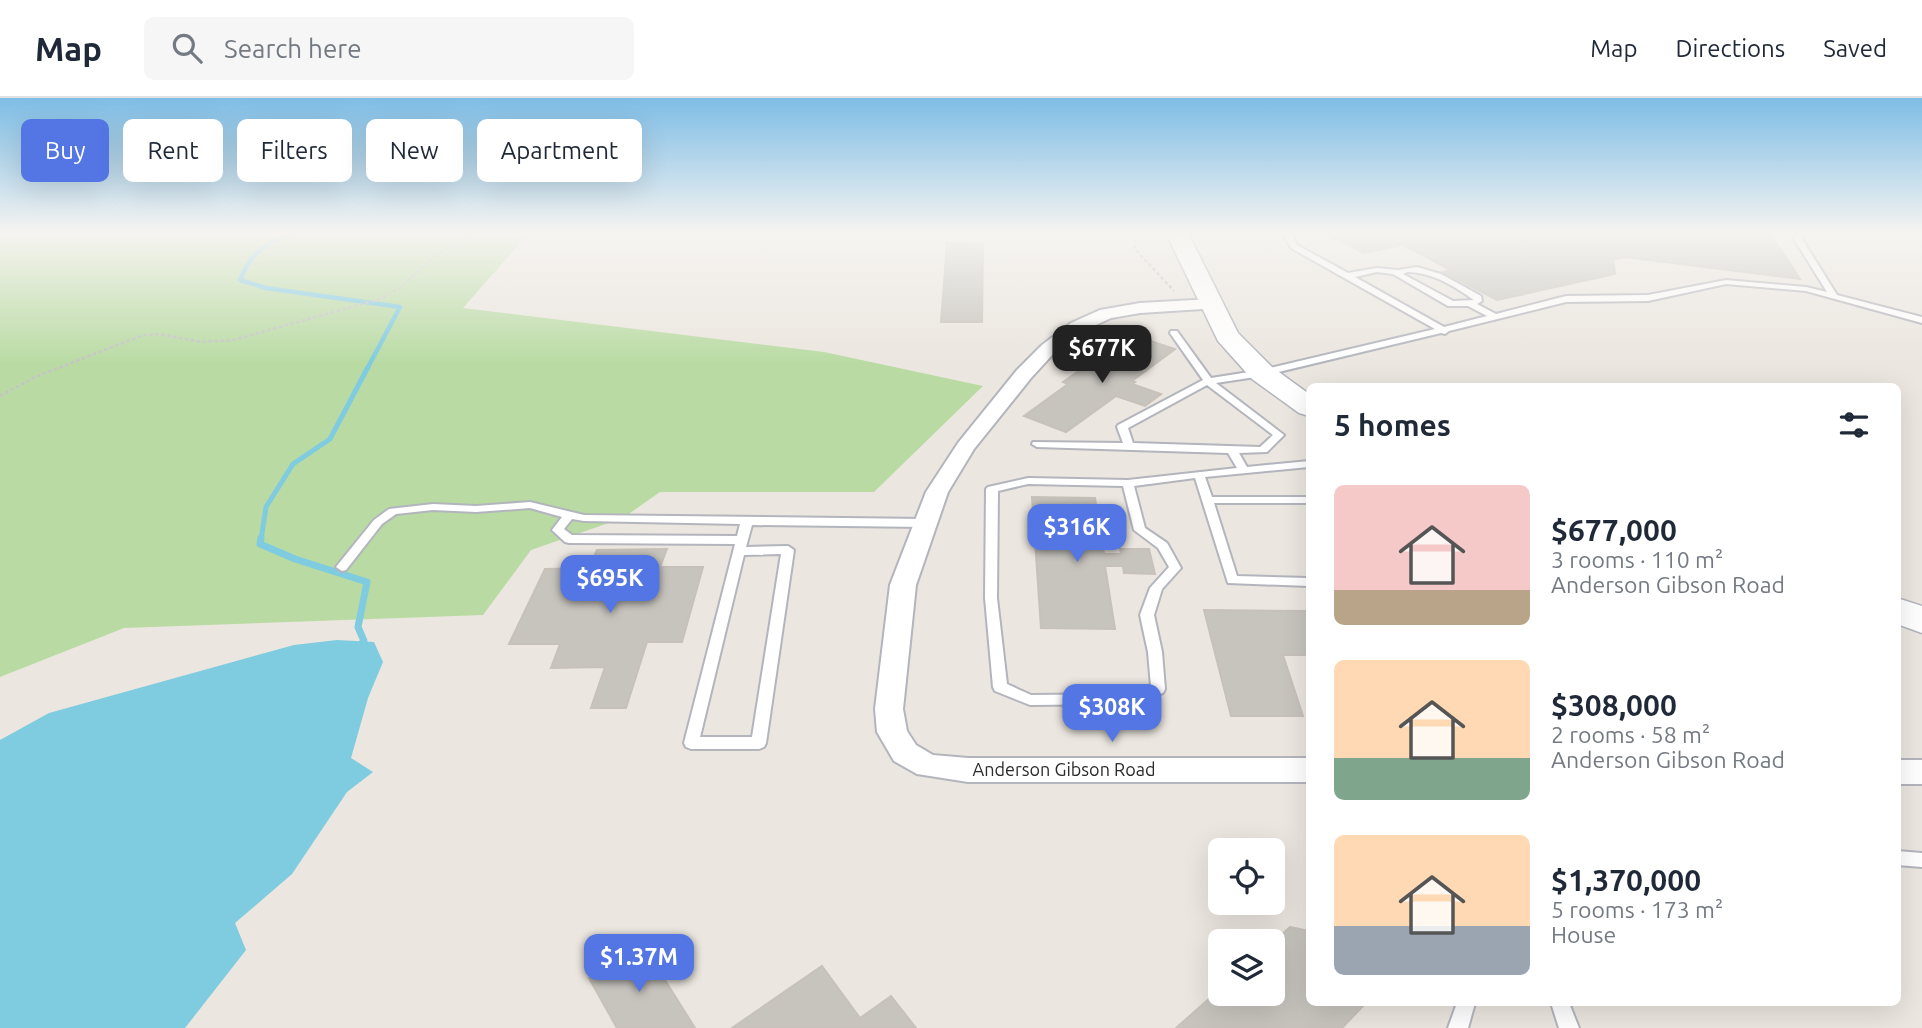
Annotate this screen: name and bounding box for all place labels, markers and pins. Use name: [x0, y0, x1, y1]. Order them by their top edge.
pin: $677K: [1053, 326, 1151, 385]
pin: $316K: [1028, 504, 1126, 564]
pin: $695K: [561, 556, 659, 615]
pin: $308K: [1063, 684, 1161, 744]
pin: $1.37M: [582, 934, 696, 994]

